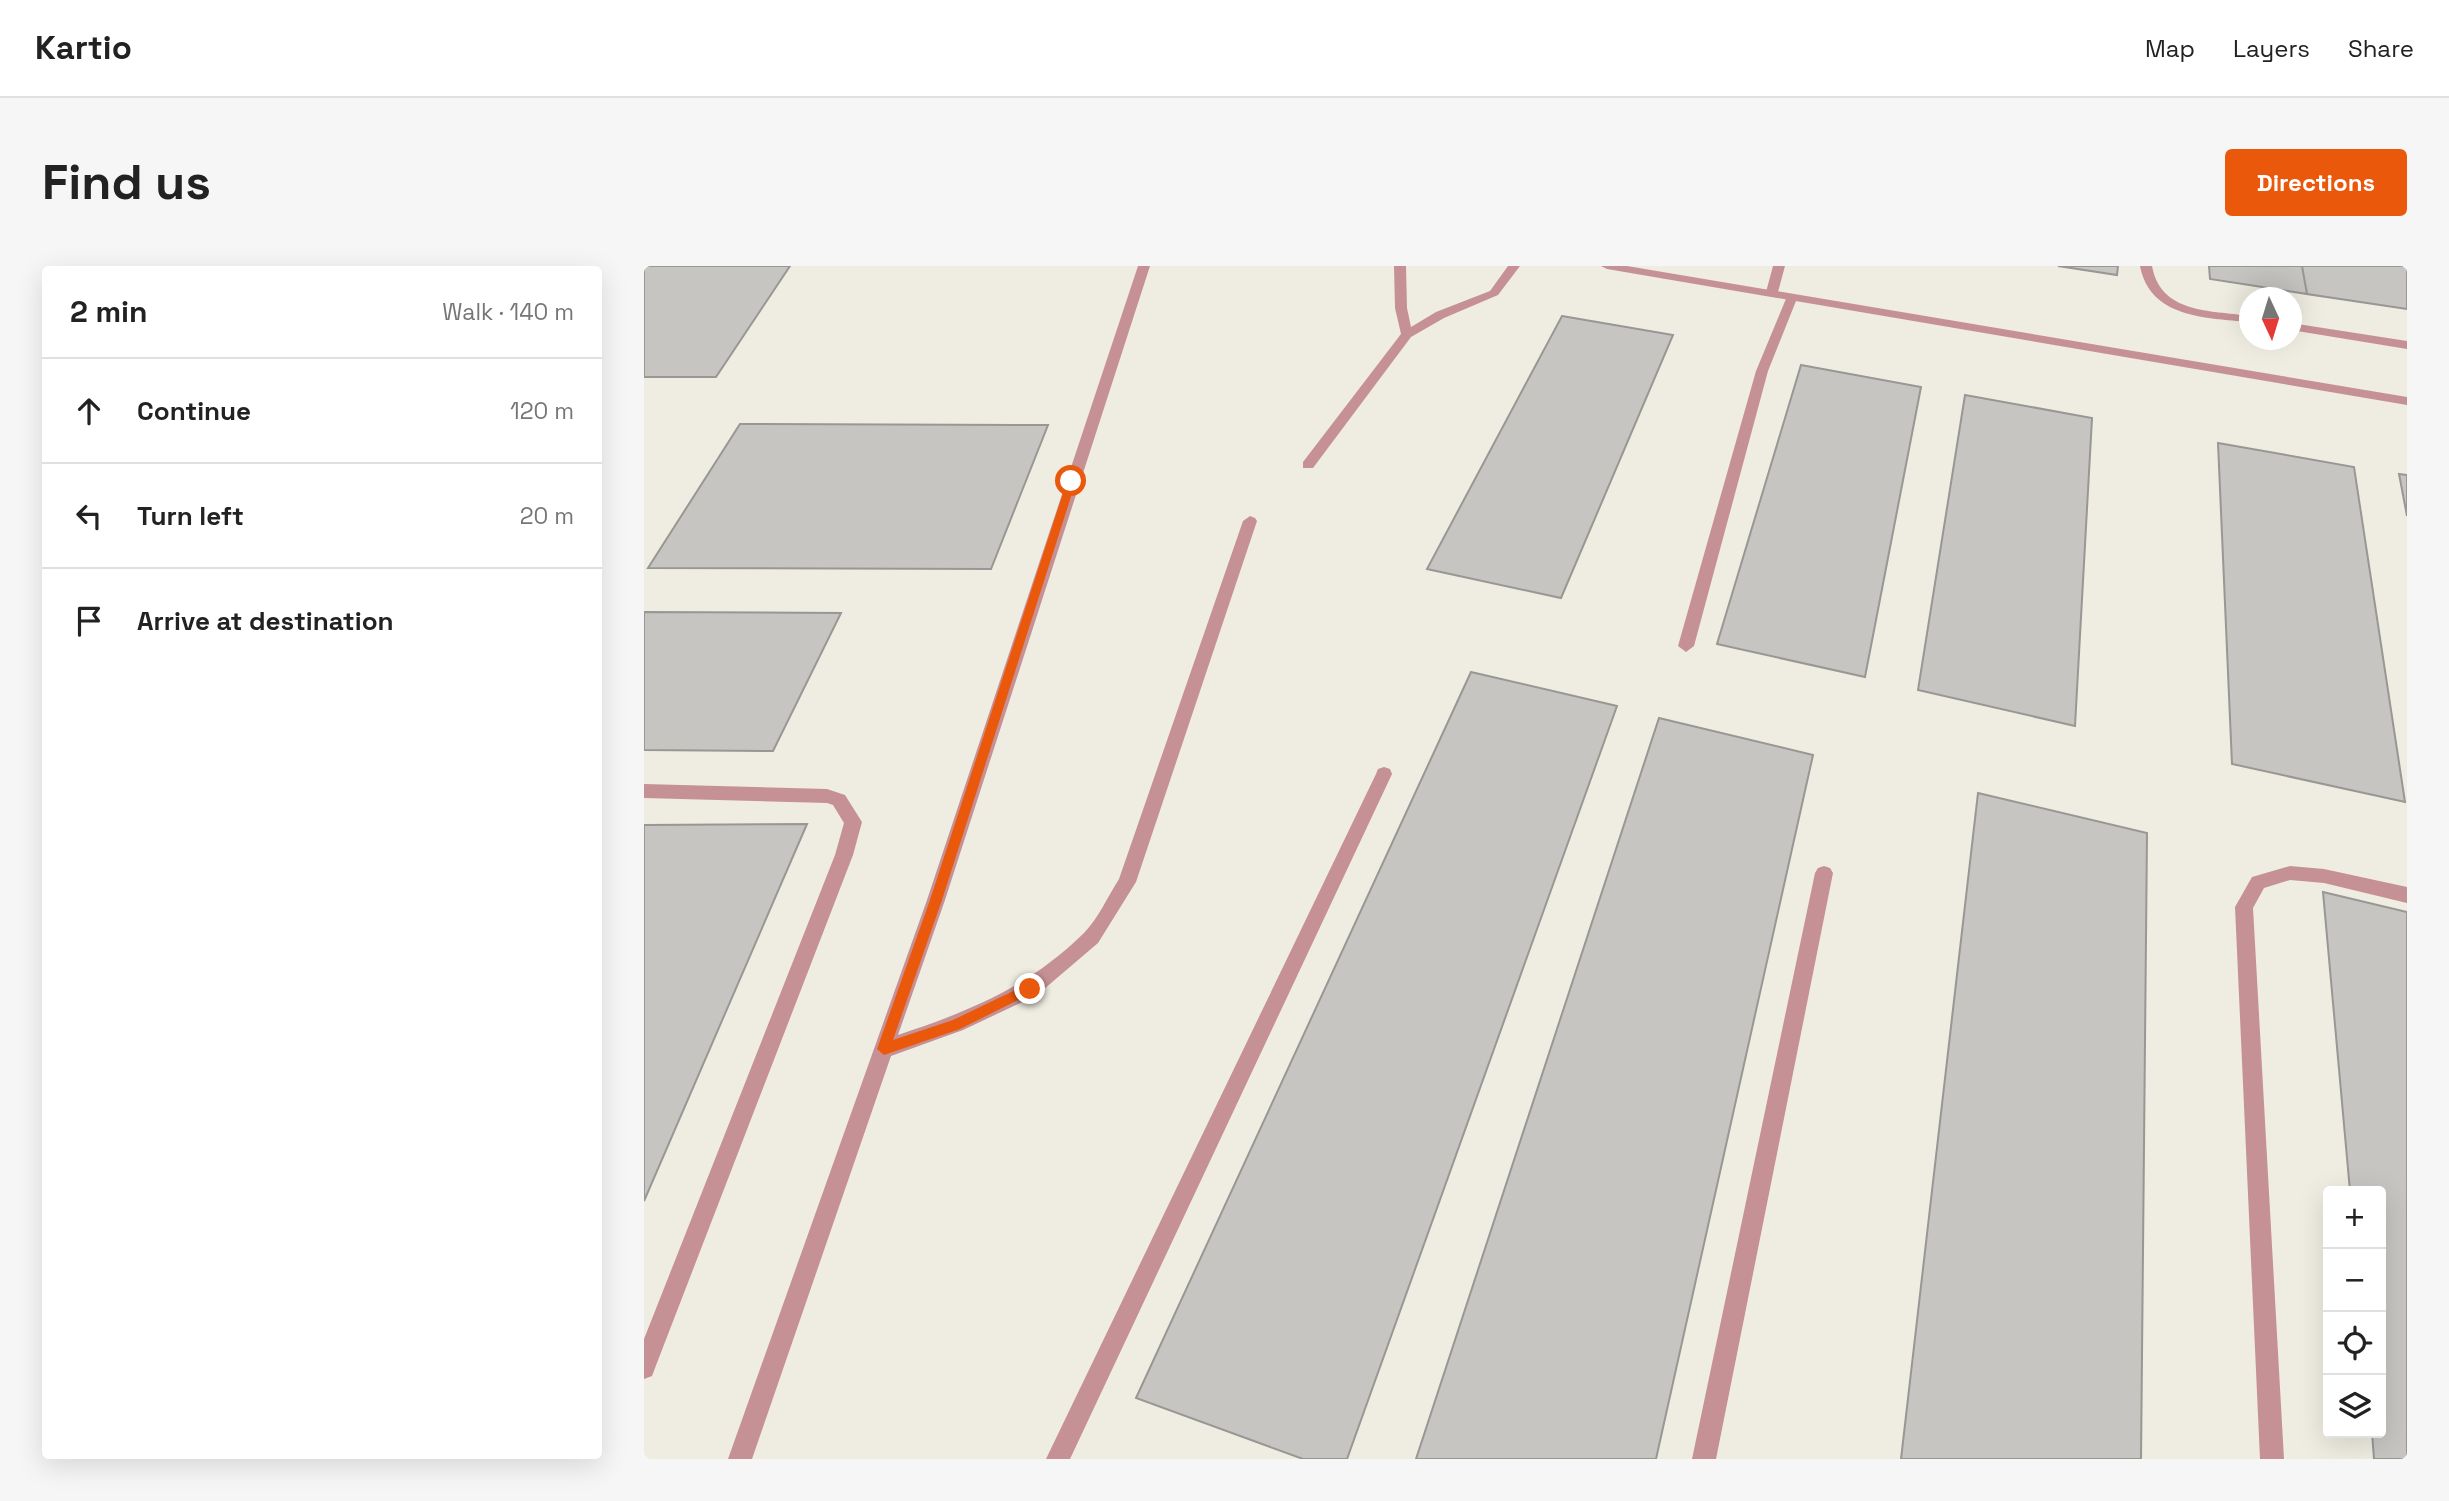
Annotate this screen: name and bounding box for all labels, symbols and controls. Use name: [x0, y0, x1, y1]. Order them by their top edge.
text: Kartio: [35, 27, 132, 69]
text: Map: [2145, 33, 2195, 64]
text: Layers: [2233, 33, 2310, 64]
text: Share: [2348, 33, 2414, 64]
button: Directions: [2225, 149, 2407, 216]
text: Find us: [42, 151, 211, 213]
north arrow: [2239, 287, 2302, 350]
text: 2 min: [70, 292, 148, 331]
text: Walk · 140 m: [442, 297, 574, 327]
icon: ahead: [70, 392, 108, 430]
text: Continue: [137, 394, 251, 428]
text: 120 m: [510, 396, 574, 426]
route start: [1055, 465, 1086, 496]
icon: left: [70, 497, 108, 535]
text: Turn left: [137, 499, 244, 533]
text: 20 m: [520, 501, 574, 531]
icon: arrive: [70, 602, 108, 640]
text: Arrive at destination: [137, 604, 394, 638]
route end: [1014, 973, 1045, 1004]
map controls: [2323, 1186, 2386, 1438]
button: +: [2323, 1186, 2386, 1249]
button: −: [2323, 1249, 2386, 1312]
button: locate: [2323, 1312, 2386, 1375]
button: layers: [2323, 1375, 2386, 1438]

